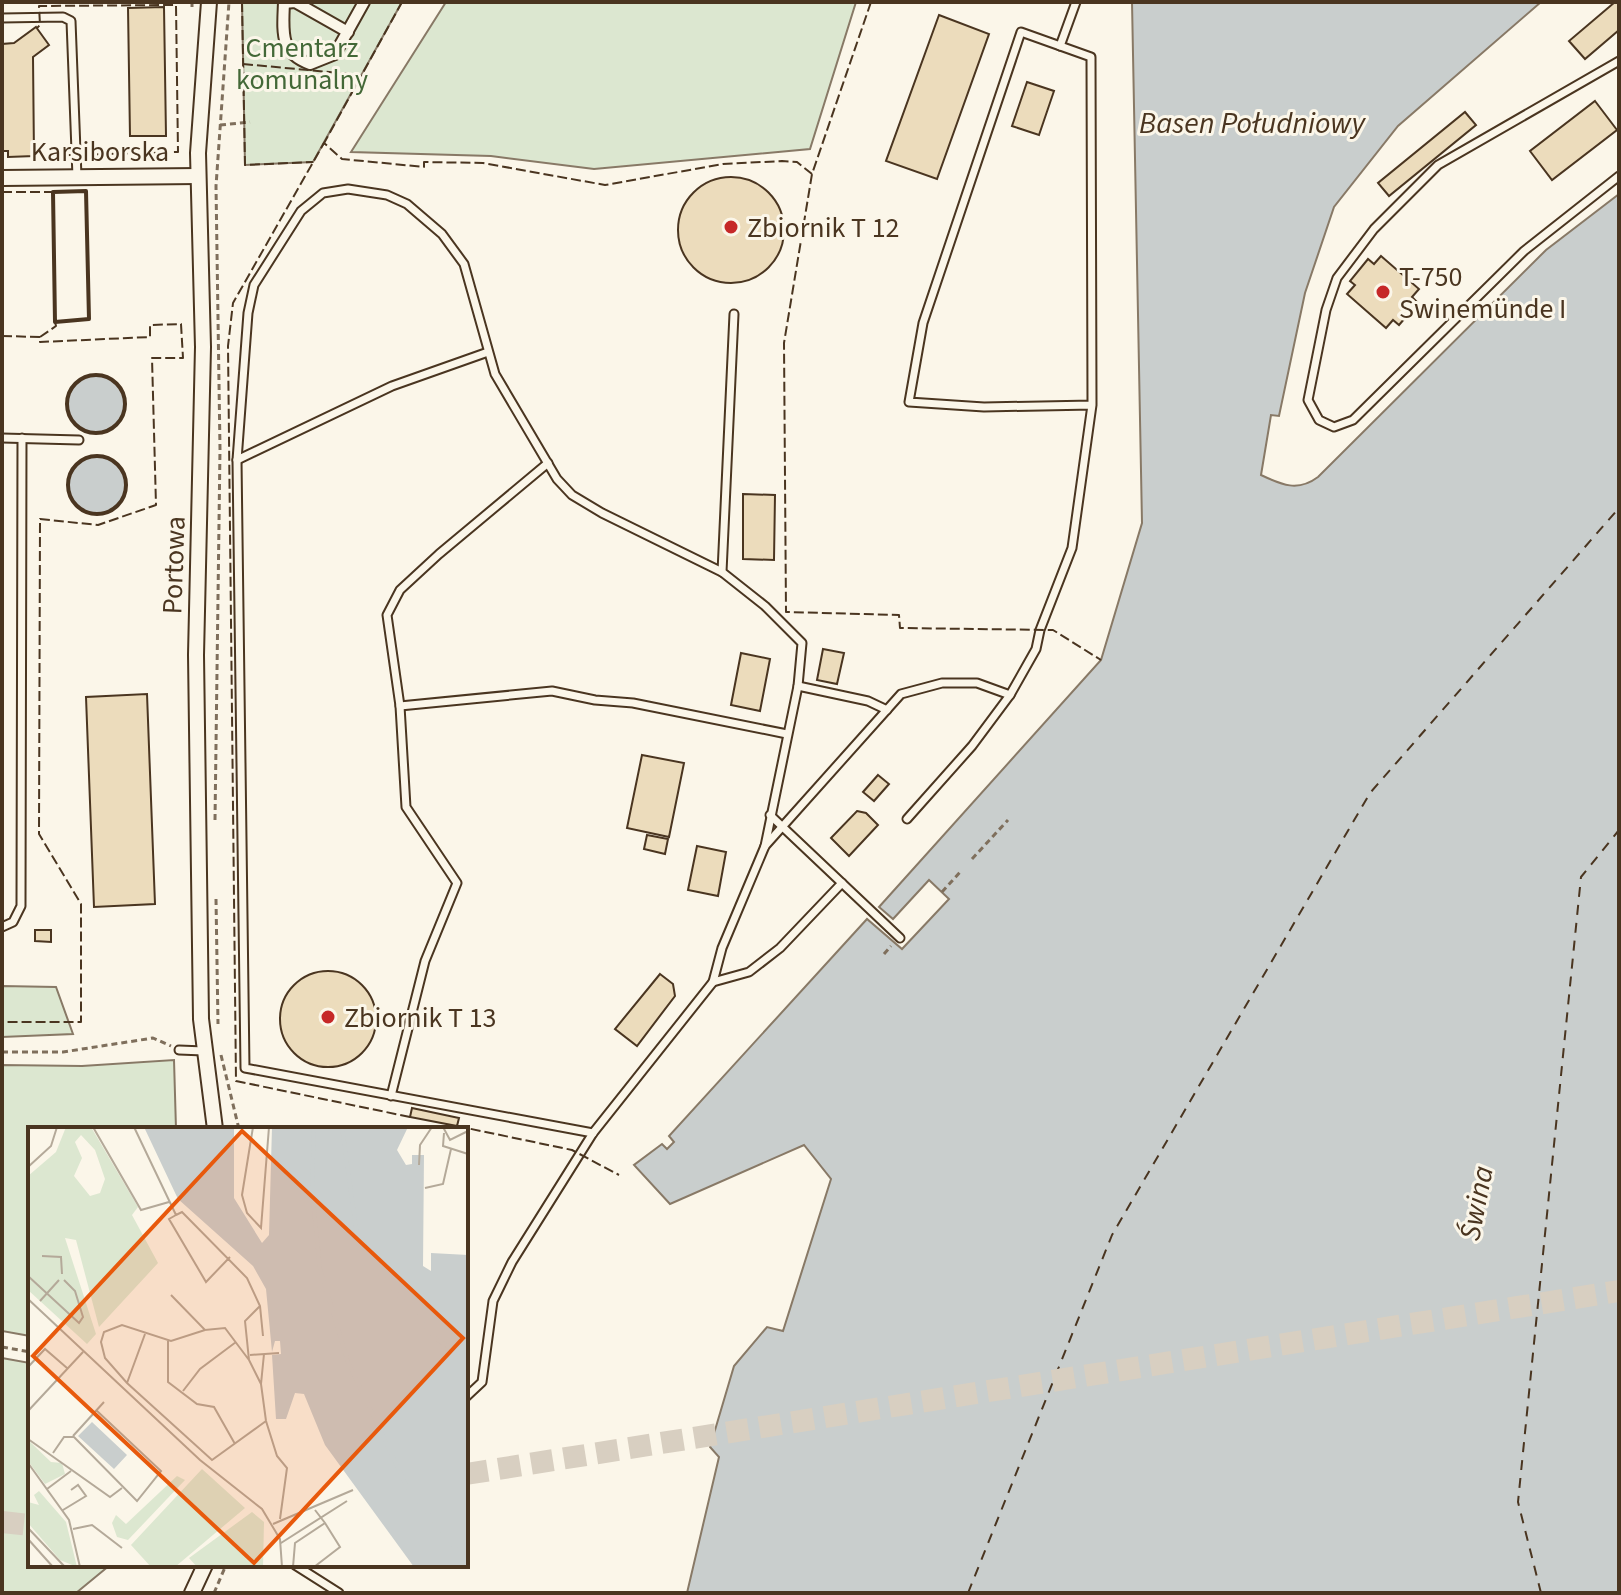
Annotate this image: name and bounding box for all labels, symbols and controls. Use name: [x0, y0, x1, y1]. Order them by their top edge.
park label: Cmentarz komunalny: [236, 28, 368, 100]
water label: Basen Południowy: [1139, 102, 1366, 145]
street label: Karsiborska: [31, 132, 169, 172]
place label: Zbiornik T 12: [747, 208, 899, 248]
marker: Zbiornik T 12: [722, 218, 740, 236]
place label: T-750 Swinemünde I: [1399, 257, 1566, 329]
marker: T-750 Swinemünde I: [1374, 283, 1392, 301]
street label: Portowa: [152, 515, 196, 615]
place label: Zbiornik T 13: [344, 998, 496, 1038]
marker: Zbiornik T 13: [319, 1008, 337, 1026]
inset map: [28, 1127, 468, 1567]
water label: Świna: [1448, 1162, 1505, 1244]

